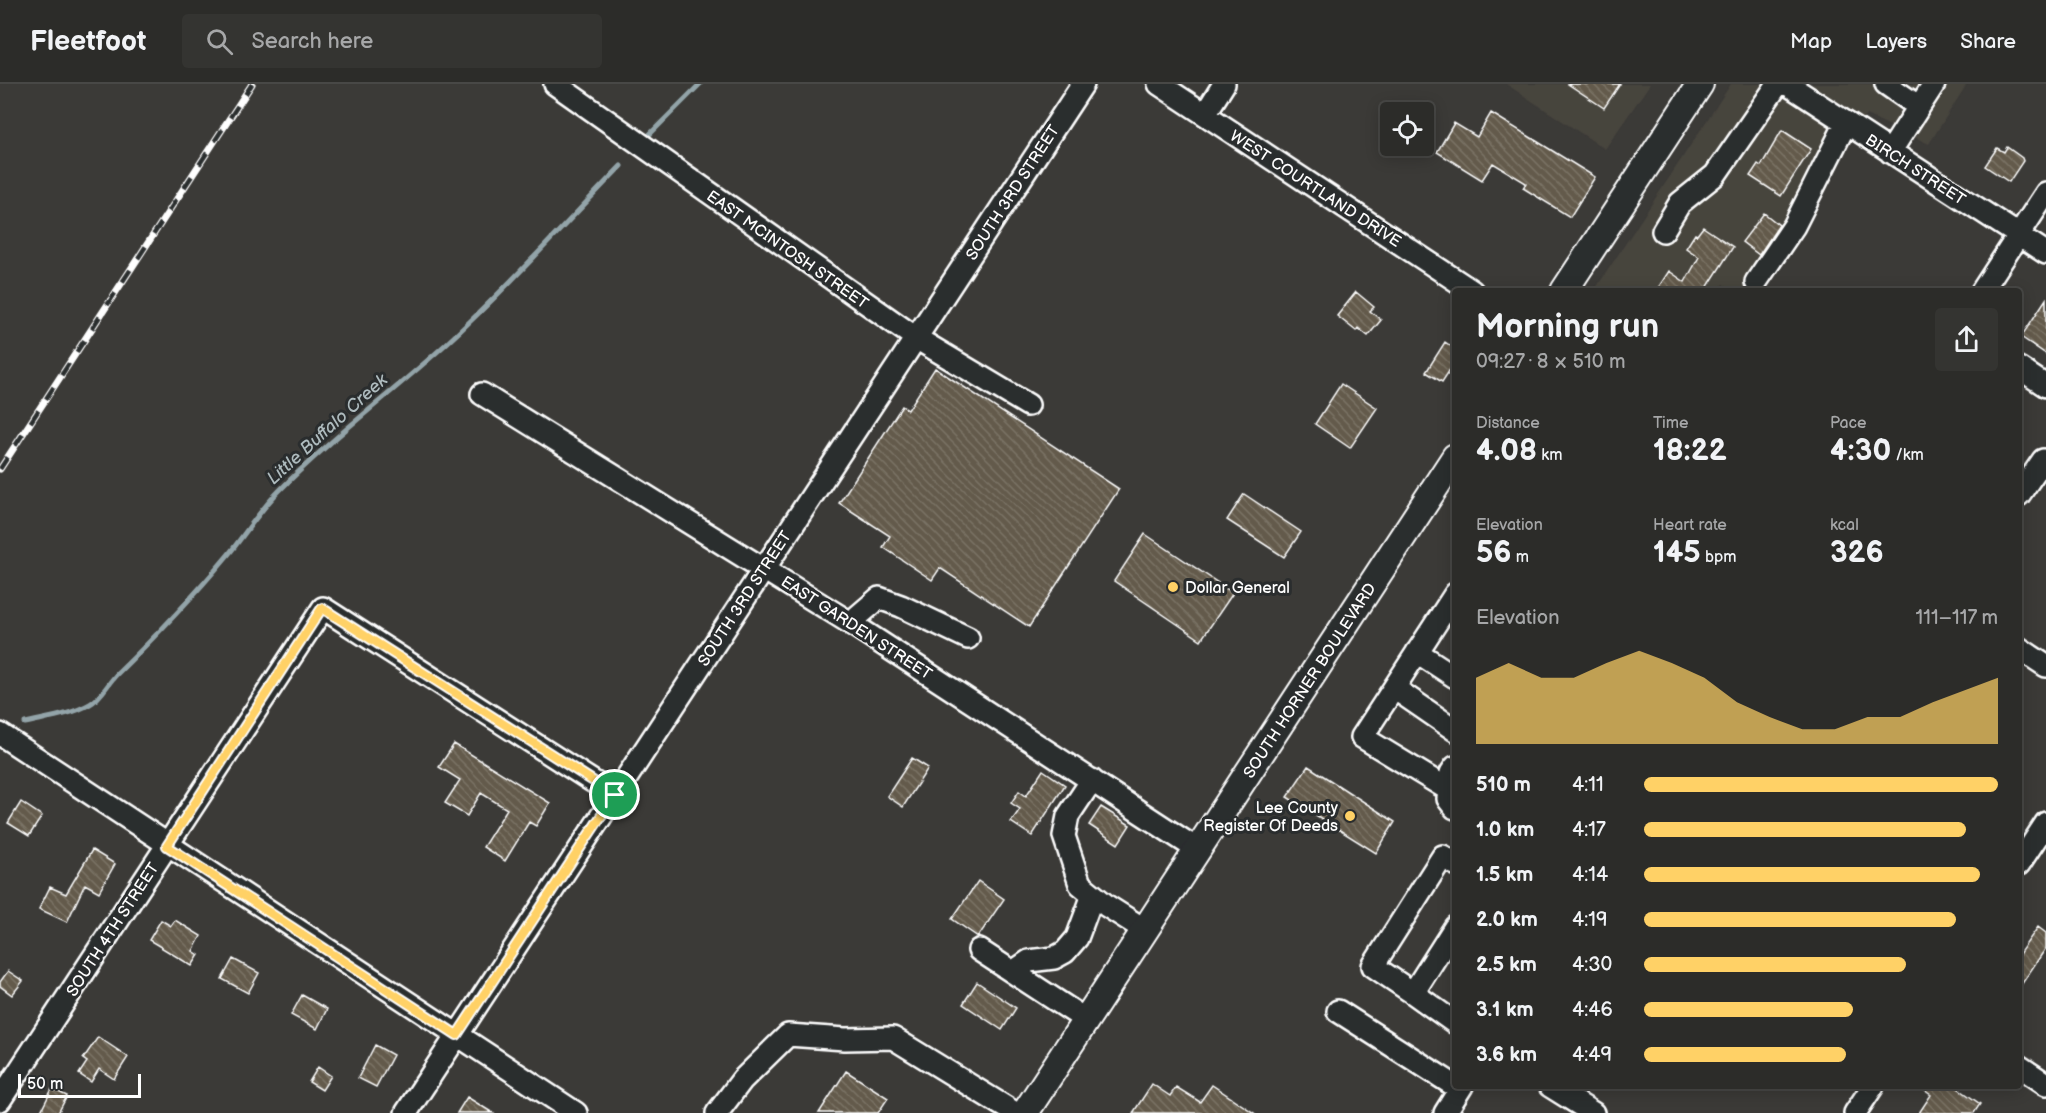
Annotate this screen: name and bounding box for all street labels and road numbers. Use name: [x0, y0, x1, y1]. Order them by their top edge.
street label: SOUTH 3RD STREET: [962, 121, 1064, 264]
street label: WEST COURTLAND DRIVE: [1226, 127, 1404, 252]
street label: BIRCH STREET: [1862, 131, 1969, 210]
street label: EAST MCINTOSH STREET: [703, 187, 872, 314]
street label: SOUTH 3RD STREET: [694, 527, 796, 670]
street label: EAST GARDEN STREET: [777, 572, 935, 684]
street label: SOUTH HORNER BOULEVARD: [1240, 580, 1381, 782]
street label: SOUTH 4TH STREET: [63, 859, 164, 1000]

